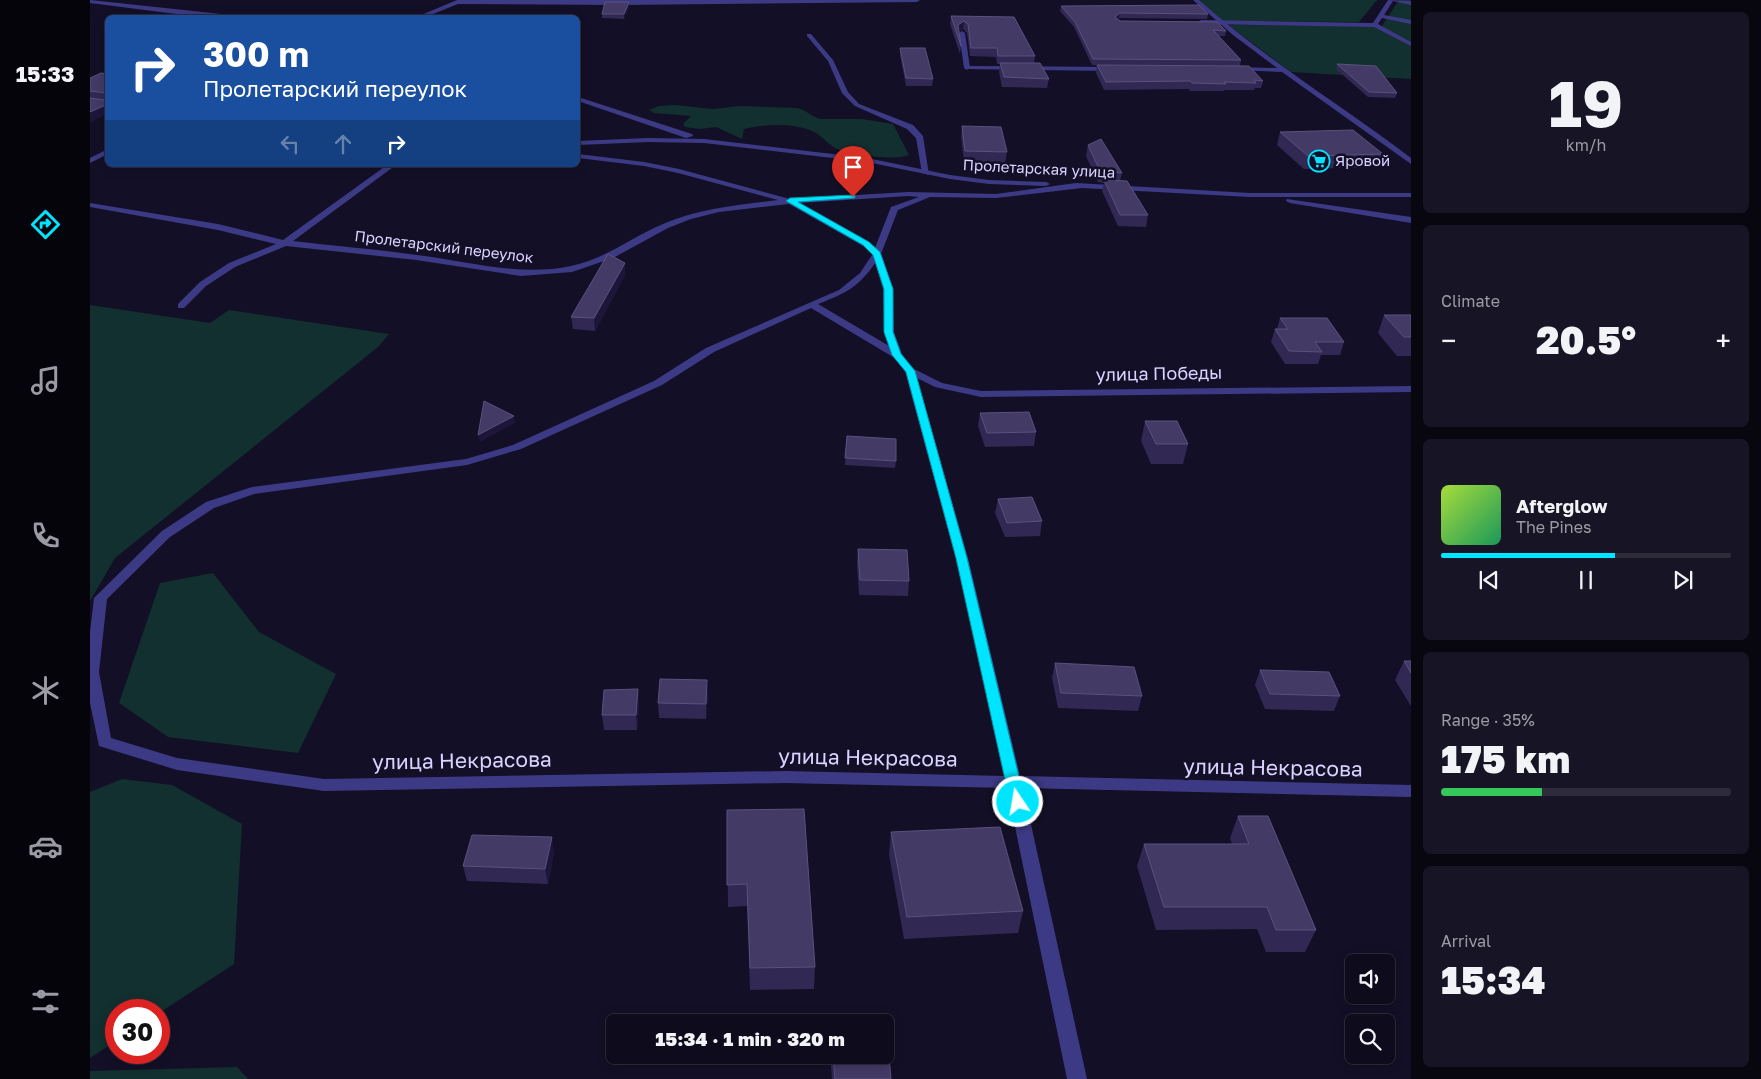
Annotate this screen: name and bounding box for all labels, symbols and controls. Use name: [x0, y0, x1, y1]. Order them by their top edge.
text: 300 m: [203, 33, 309, 75]
icon: right: [120, 35, 185, 100]
text: 15:33: [16, 60, 74, 87]
text: 19: [1549, 63, 1623, 141]
text: Пролетарский переулок: [203, 75, 467, 102]
icon: left: [276, 130, 304, 158]
icon: ahead: [329, 130, 357, 158]
icon: right: [382, 130, 410, 158]
text: km/h: [1566, 135, 1606, 155]
pin: [832, 146, 874, 197]
supermarket icon: Яровой: [1307, 149, 1331, 173]
place label: Яровой: [1335, 151, 1390, 169]
icon: arrive: [839, 153, 867, 181]
street label: Пролетарская улица: [962, 155, 1116, 181]
icon: directions: [28, 207, 63, 242]
street label: Пролетарский переулок: [354, 226, 535, 266]
text: Climate: [1441, 291, 1500, 311]
text: 20.5°: [1536, 317, 1636, 362]
text: −: [1441, 324, 1456, 357]
text: +: [1716, 324, 1731, 357]
street label: улица Победы: [1096, 361, 1222, 385]
icon: music: [28, 363, 63, 398]
text: Afterglow: [1516, 494, 1607, 517]
text: The Pines: [1516, 517, 1591, 537]
icon: phone: [28, 518, 63, 553]
icon: previous: [1475, 566, 1503, 594]
icon: pause: [1572, 566, 1600, 594]
icon: next: [1669, 566, 1697, 594]
icon: climate: [28, 673, 63, 708]
text: Range · 35%: [1441, 710, 1535, 730]
text: 175 km: [1441, 736, 1570, 781]
street label: улица Некрасова: [778, 742, 958, 772]
street label: улица Некрасова: [372, 745, 552, 775]
street label: улица Некрасова: [1183, 752, 1363, 782]
position arrow: [991, 775, 1043, 827]
icon: car: [28, 829, 63, 864]
text: Arrival: [1441, 931, 1491, 951]
map controls: [1345, 954, 1395, 1064]
button: sound: [1345, 954, 1395, 1004]
text: 15:34: [1441, 957, 1546, 1002]
icon: filters: [28, 984, 63, 1019]
speed limit sign: 30: [105, 999, 170, 1064]
button: search: [1345, 1014, 1395, 1064]
text: 15:34 · 1 min · 320 m: [655, 1027, 845, 1050]

